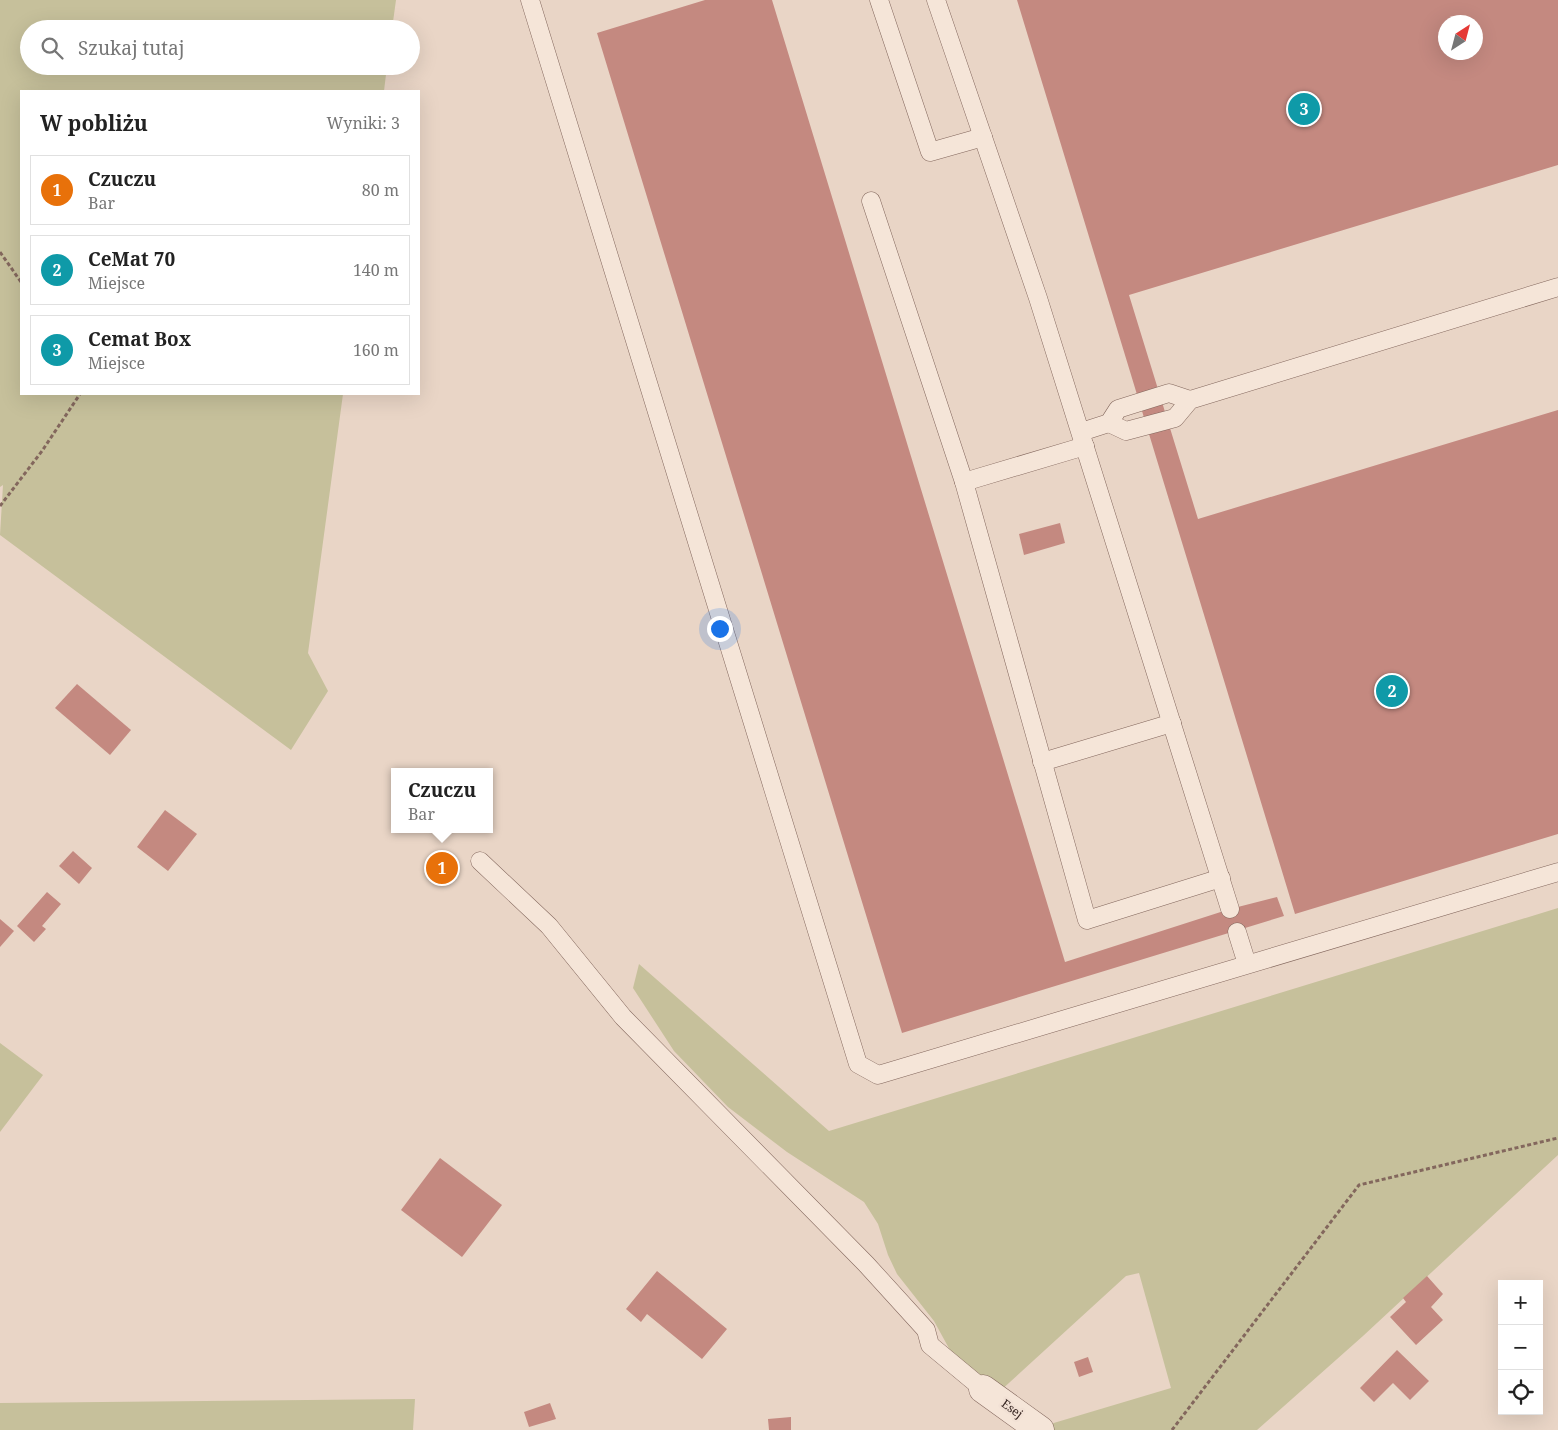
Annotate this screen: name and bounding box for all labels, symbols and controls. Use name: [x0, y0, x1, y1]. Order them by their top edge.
north arrow: [1438, 15, 1483, 60]
search box: [20, 20, 420, 75]
icon: search: [38, 34, 66, 62]
text: Szukaj tutaj: [78, 35, 184, 61]
pin: 3: [1288, 90, 1320, 128]
text: W pobliżu: [40, 109, 148, 137]
text: Wyniki: 3: [327, 112, 400, 134]
text: Czuczu: [88, 166, 156, 192]
text: 1: [52, 179, 62, 201]
text: 80 m: [362, 179, 399, 201]
text: Bar: [88, 192, 115, 214]
text: CeMat 70: [88, 246, 175, 272]
text: 2: [52, 259, 62, 281]
text: 140 m: [353, 259, 399, 281]
text: Miejsce: [88, 272, 145, 294]
text: Cemat Box: [88, 326, 191, 352]
text: 3: [52, 339, 62, 361]
text: 160 m: [353, 339, 399, 361]
text: Miejsce: [88, 352, 145, 374]
your location: [707, 616, 733, 642]
pin: 2: [1376, 672, 1408, 710]
popup: [391, 768, 493, 833]
text: Czuczu: [408, 777, 476, 803]
text: Bar: [408, 803, 435, 825]
pin: 1: [426, 849, 458, 887]
map controls: [1498, 1280, 1543, 1415]
button: +: [1498, 1280, 1543, 1325]
button: −: [1498, 1325, 1543, 1370]
button: locate: [1498, 1370, 1543, 1415]
street label: Esej: [998, 1395, 1027, 1422]

